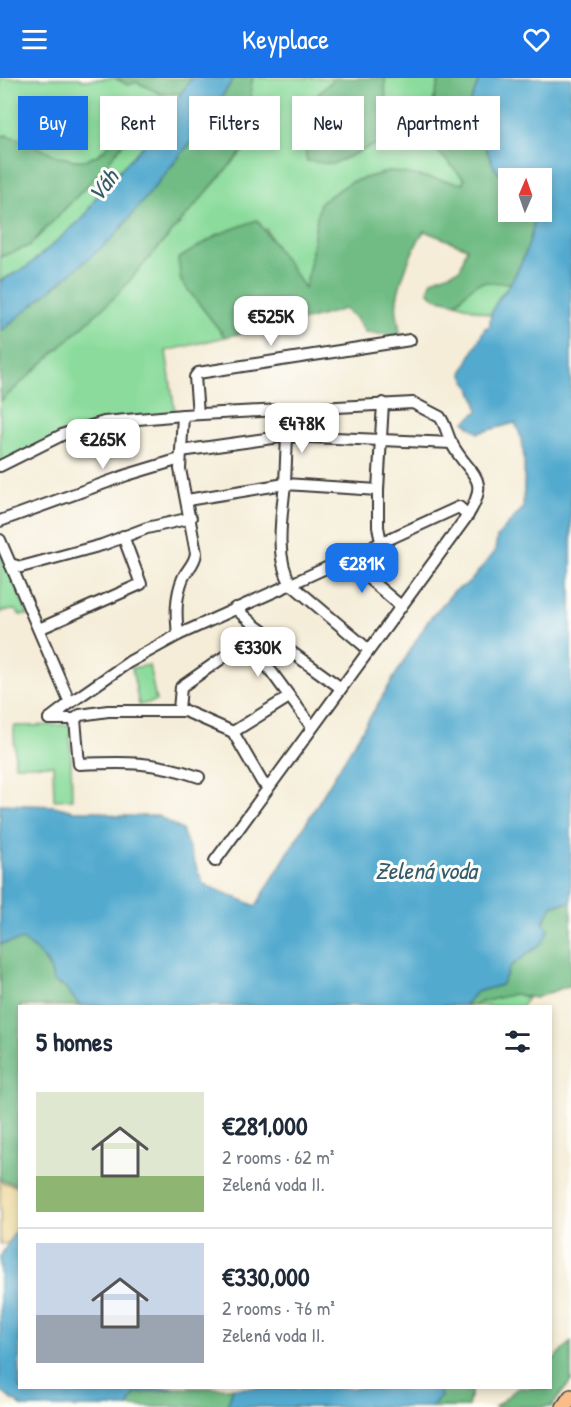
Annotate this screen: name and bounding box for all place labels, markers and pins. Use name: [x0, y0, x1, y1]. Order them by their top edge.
pin: €525K: [229, 296, 313, 347]
pin: €478K: [260, 403, 344, 454]
pin: €265K: [61, 419, 145, 470]
pin: €281K: [320, 543, 404, 594]
pin: €330K: [216, 627, 300, 678]

